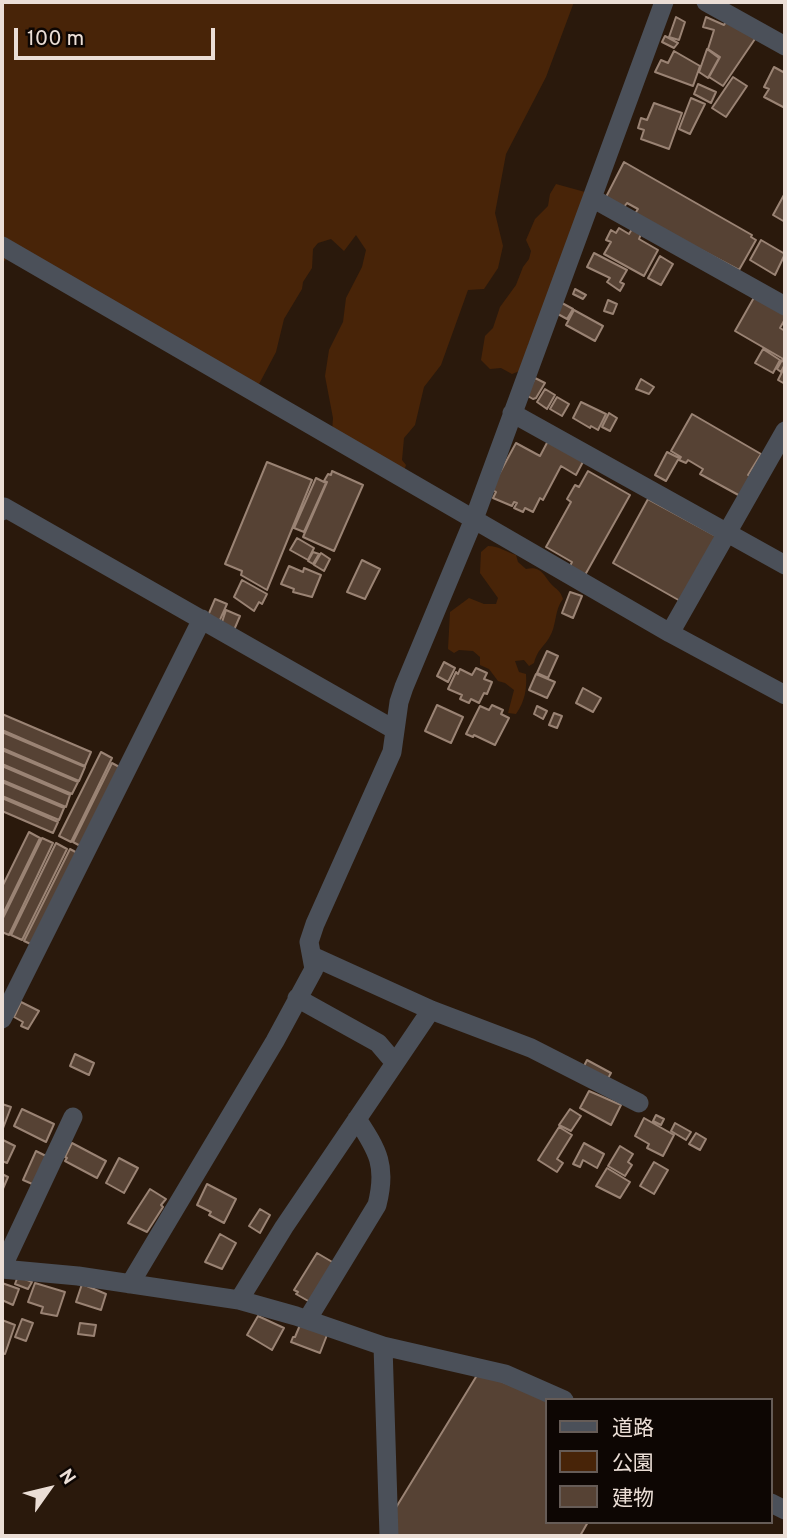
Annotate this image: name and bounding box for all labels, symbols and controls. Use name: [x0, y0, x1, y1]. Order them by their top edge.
scale bar: [18, 14, 219, 58]
text: 100 m: [27, 26, 84, 53]
legend: [546, 1398, 773, 1524]
text: 道路: [612, 1416, 654, 1443]
text: 公園: [612, 1451, 654, 1478]
north arrow: [14, 1454, 84, 1524]
text: N: [53, 1465, 80, 1490]
text: 建物: [612, 1486, 654, 1513]

